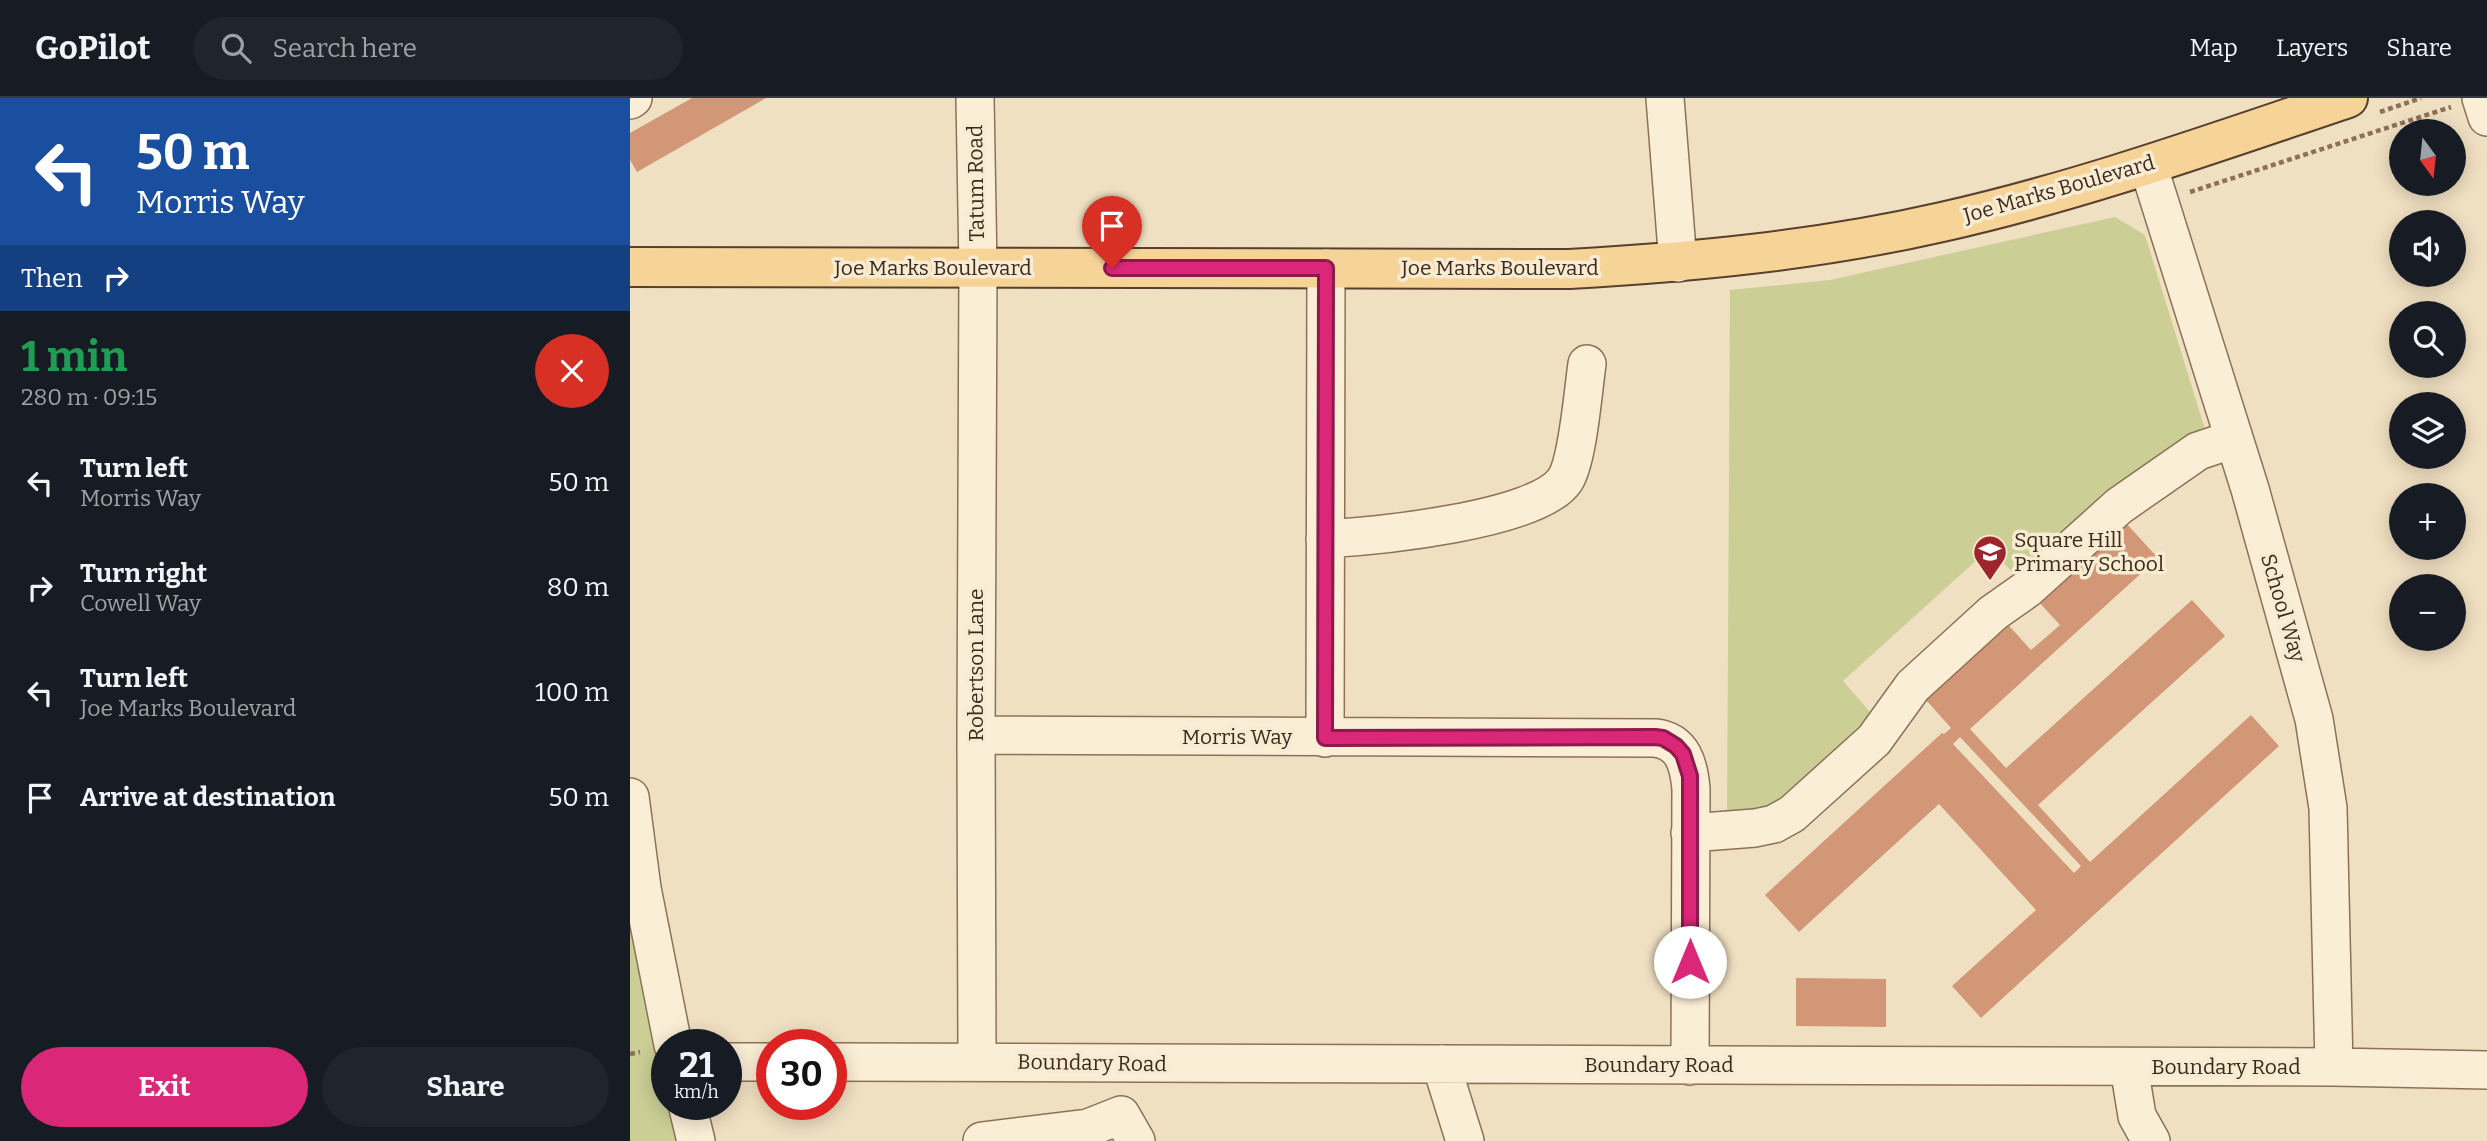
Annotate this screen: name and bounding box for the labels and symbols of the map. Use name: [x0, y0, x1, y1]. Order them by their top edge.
north arrow: [2389, 119, 2466, 196]
street label: Tatum Road: [962, 124, 990, 242]
street label: Joe Marks Boulevard: [1959, 149, 2158, 229]
pin: [1082, 196, 1142, 268]
street label: Joe Marks Boulevard: [833, 255, 1032, 281]
street label: Joe Marks Boulevard: [1400, 255, 1599, 281]
place label: Square Hill Primary School: [2014, 527, 2164, 577]
school or university icon: Square Hill Primary School: [1971, 533, 2009, 582]
street label: School Way: [2255, 551, 2311, 666]
street label: Robertson Lane: [963, 589, 989, 741]
street label: Morris Way: [1182, 724, 1293, 750]
position arrow: [1653, 925, 1727, 999]
speed limit sign: 30: [756, 1029, 847, 1120]
street label: Boundary Road: [1017, 1049, 1167, 1077]
street label: Boundary Road: [1584, 1052, 1734, 1078]
street label: Boundary Road: [2151, 1054, 2301, 1080]

